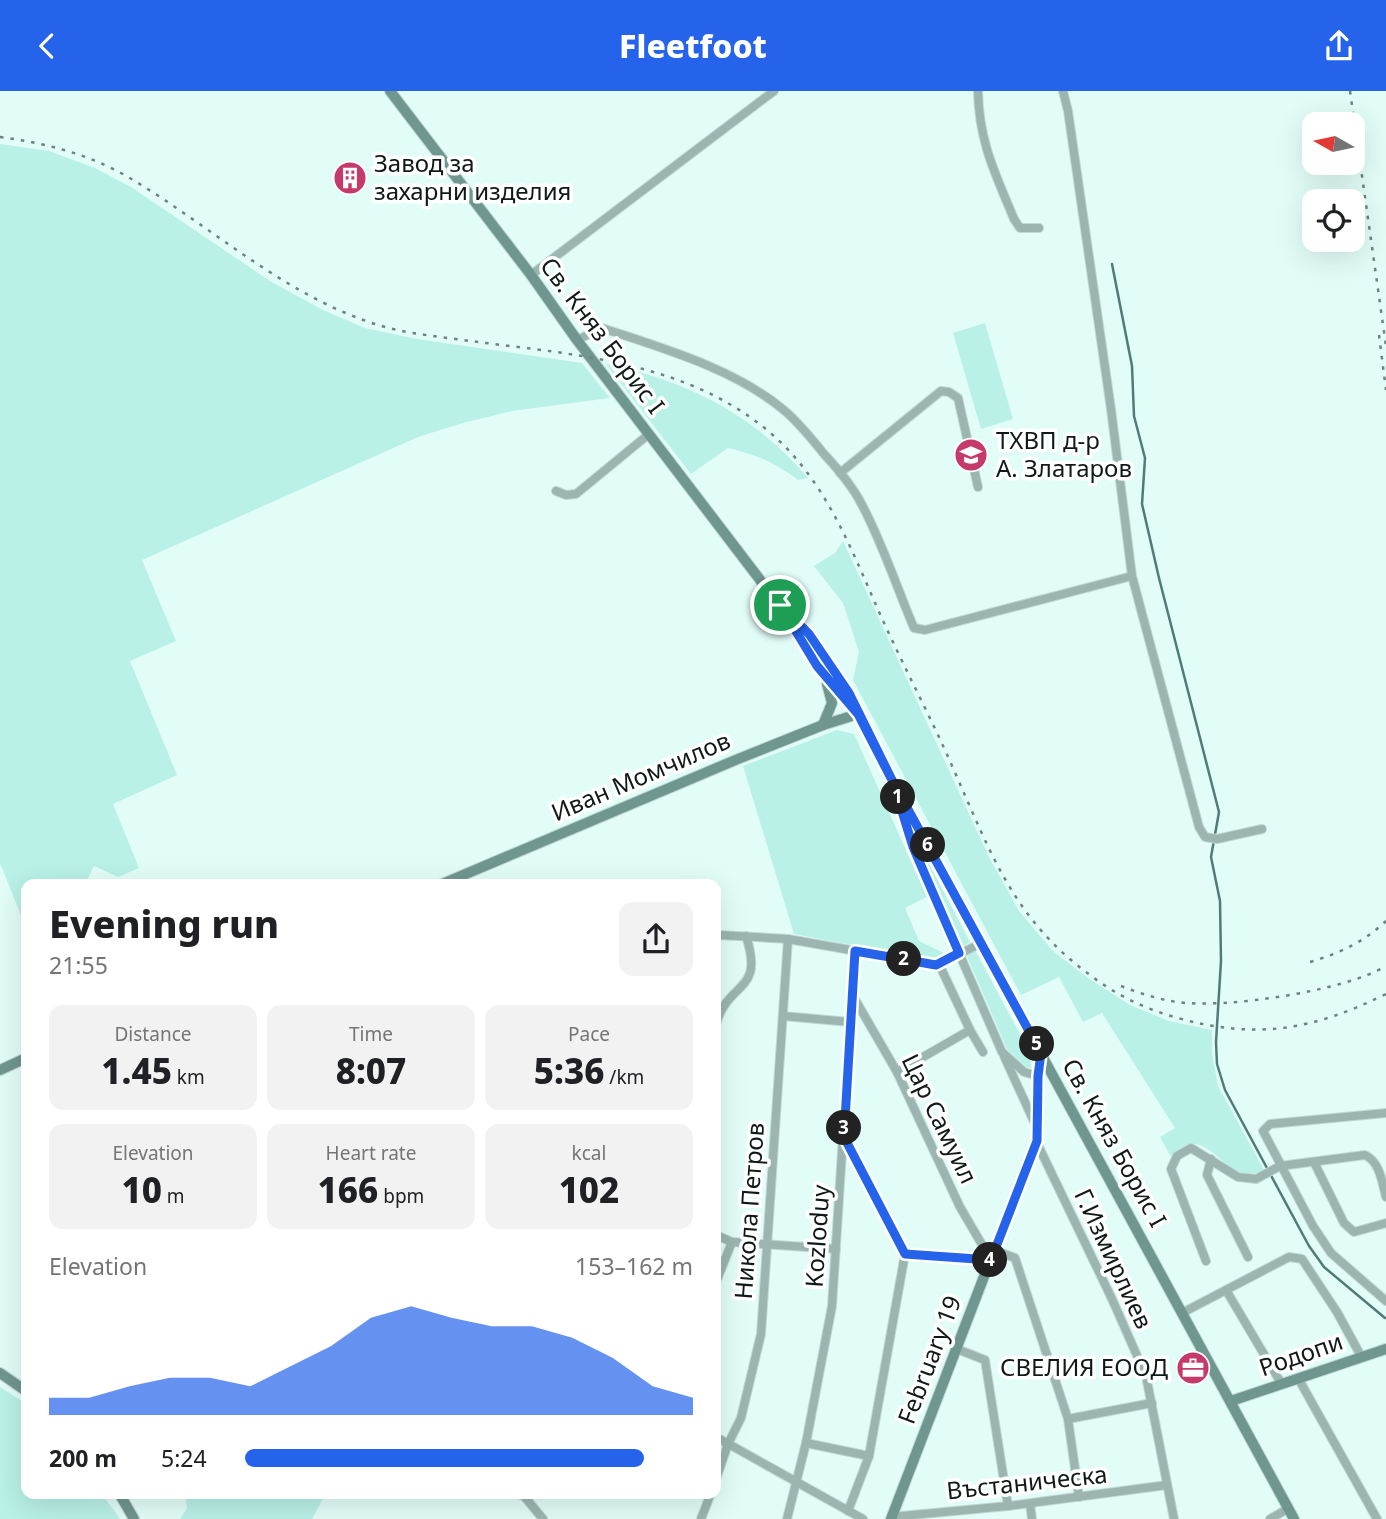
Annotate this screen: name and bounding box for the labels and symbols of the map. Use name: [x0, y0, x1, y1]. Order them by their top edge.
north arrow: [1302, 112, 1365, 175]
place label: Завод за захарни изделия: [374, 146, 571, 207]
building icon: Завод за захарни изделия: [331, 159, 369, 197]
street label: Св. Княз Борис I: [534, 250, 673, 420]
place label: ТХВП д-р А. Златаров: [996, 423, 1132, 484]
school or university icon: ТХВП д-р А. Златаров: [952, 436, 990, 474]
pin: [750, 575, 810, 635]
street label: Иван Момчилов: [546, 723, 735, 828]
pin: 1: [880, 779, 916, 815]
pin: 6: [911, 827, 946, 863]
pin: 2: [886, 941, 922, 977]
pin: 5: [1020, 1027, 1054, 1061]
street label: Цар Самуил: [895, 1048, 986, 1189]
street label: Св. Княз Борис I: [1055, 1052, 1175, 1232]
pin: 3: [826, 1111, 862, 1145]
street label: Никола Петров: [726, 1121, 771, 1300]
street label: Kozloduy: [796, 1183, 837, 1288]
street label: Г.Измирлиев: [1068, 1183, 1161, 1334]
pin: 4: [972, 1243, 1007, 1277]
street label: February 19: [889, 1291, 968, 1428]
street label: Родопи: [1254, 1324, 1347, 1383]
office icon: СВЕЛИЯ ЕООД: [1174, 1349, 1212, 1387]
place label: СВЕЛИЯ ЕООД: [1000, 1350, 1168, 1383]
street label: Въстаническа: [945, 1457, 1109, 1506]

